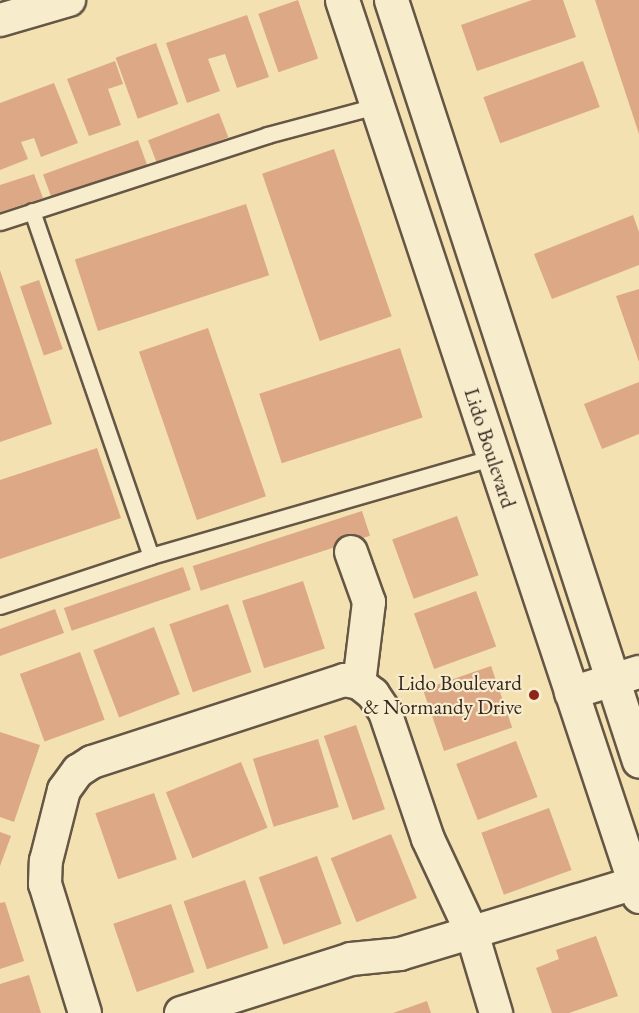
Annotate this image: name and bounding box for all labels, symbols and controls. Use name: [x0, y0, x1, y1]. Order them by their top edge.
street label: Lido Boulevard: [459, 385, 521, 511]
place label: Lido Boulevard & Normandy Drive: [363, 670, 522, 720]
marker: Lido Boulevard & Normandy Drive: [527, 688, 541, 702]

